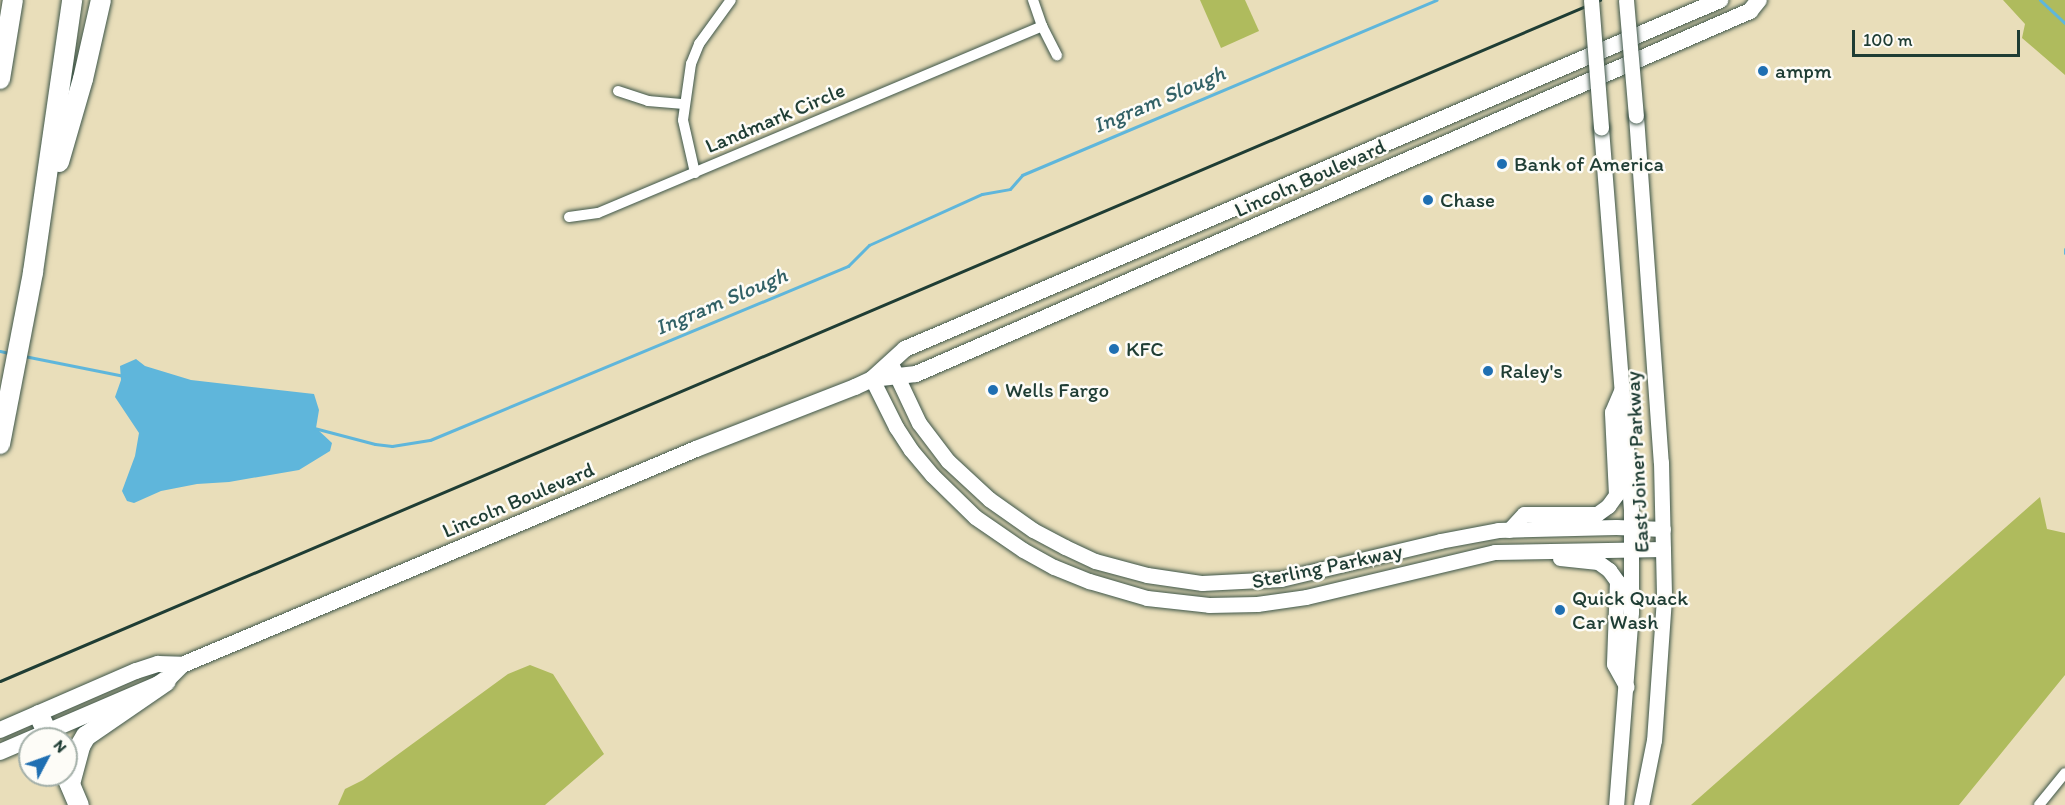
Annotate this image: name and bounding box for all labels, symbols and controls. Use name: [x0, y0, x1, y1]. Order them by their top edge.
scale bar: [1855, 18, 2023, 56]
text: 100 m: [1863, 29, 1913, 51]
place label: ampm: [1775, 58, 1832, 84]
water label: Ingram Slough: [1089, 59, 1229, 139]
marker: ampm: [1756, 64, 1770, 78]
street label: Landmark Circle: [701, 77, 849, 159]
street label: Lincoln Boulevard: [1230, 133, 1390, 223]
place label: Bank of America: [1514, 151, 1664, 177]
marker: Bank of America: [1495, 157, 1509, 171]
place label: Chase: [1440, 187, 1495, 213]
marker: Chase: [1421, 193, 1435, 207]
water label: Ingram Slough: [651, 261, 791, 341]
place label: KFC: [1126, 336, 1164, 362]
marker: KFC: [1107, 342, 1121, 356]
place label: Raley's: [1500, 358, 1563, 384]
marker: Raley's: [1481, 364, 1495, 378]
street label: East Joiner Parkway: [1620, 371, 1654, 553]
place label: Wells Fargo: [1005, 377, 1109, 403]
marker: Wells Fargo: [986, 383, 1000, 397]
street label: Lincoln Boulevard: [438, 457, 598, 543]
street label: Sterling Parkway: [1250, 538, 1404, 594]
place label: Quick Quack Car Wash: [1572, 585, 1687, 635]
marker: Quick Quack Car Wash: [1553, 603, 1567, 617]
north arrow: [18, 727, 78, 787]
text: N: [50, 736, 71, 756]

